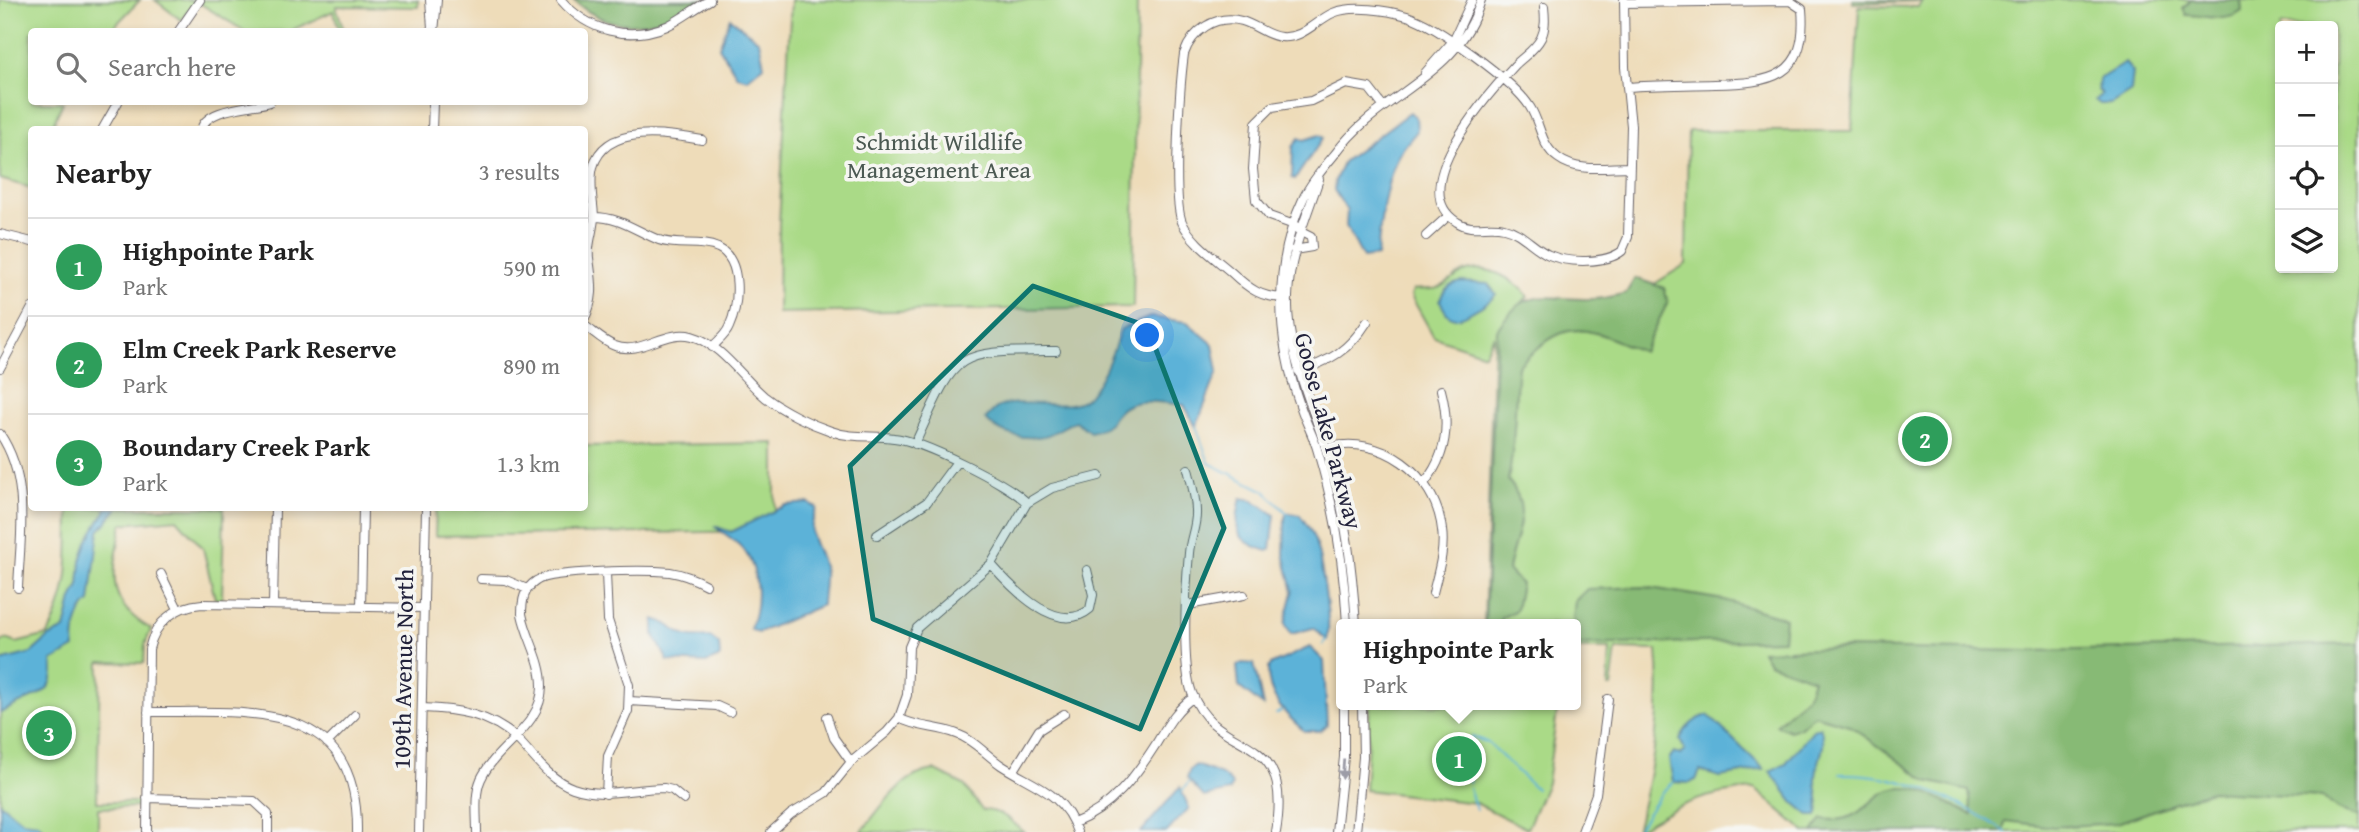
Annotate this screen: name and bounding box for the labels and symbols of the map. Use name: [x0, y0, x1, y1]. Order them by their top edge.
park label: Schmidt Wildlife Management Area: [847, 124, 1032, 187]
your location: [1130, 318, 1164, 352]
street label: Goose Lake Parkway: [1286, 329, 1372, 533]
pin: 2: [1902, 413, 1948, 465]
street label: 109th Avenue North: [384, 568, 422, 770]
pin: 3: [26, 707, 72, 759]
pin: 1: [1436, 733, 1482, 785]
one-way arrow: [1337, 758, 1348, 780]

